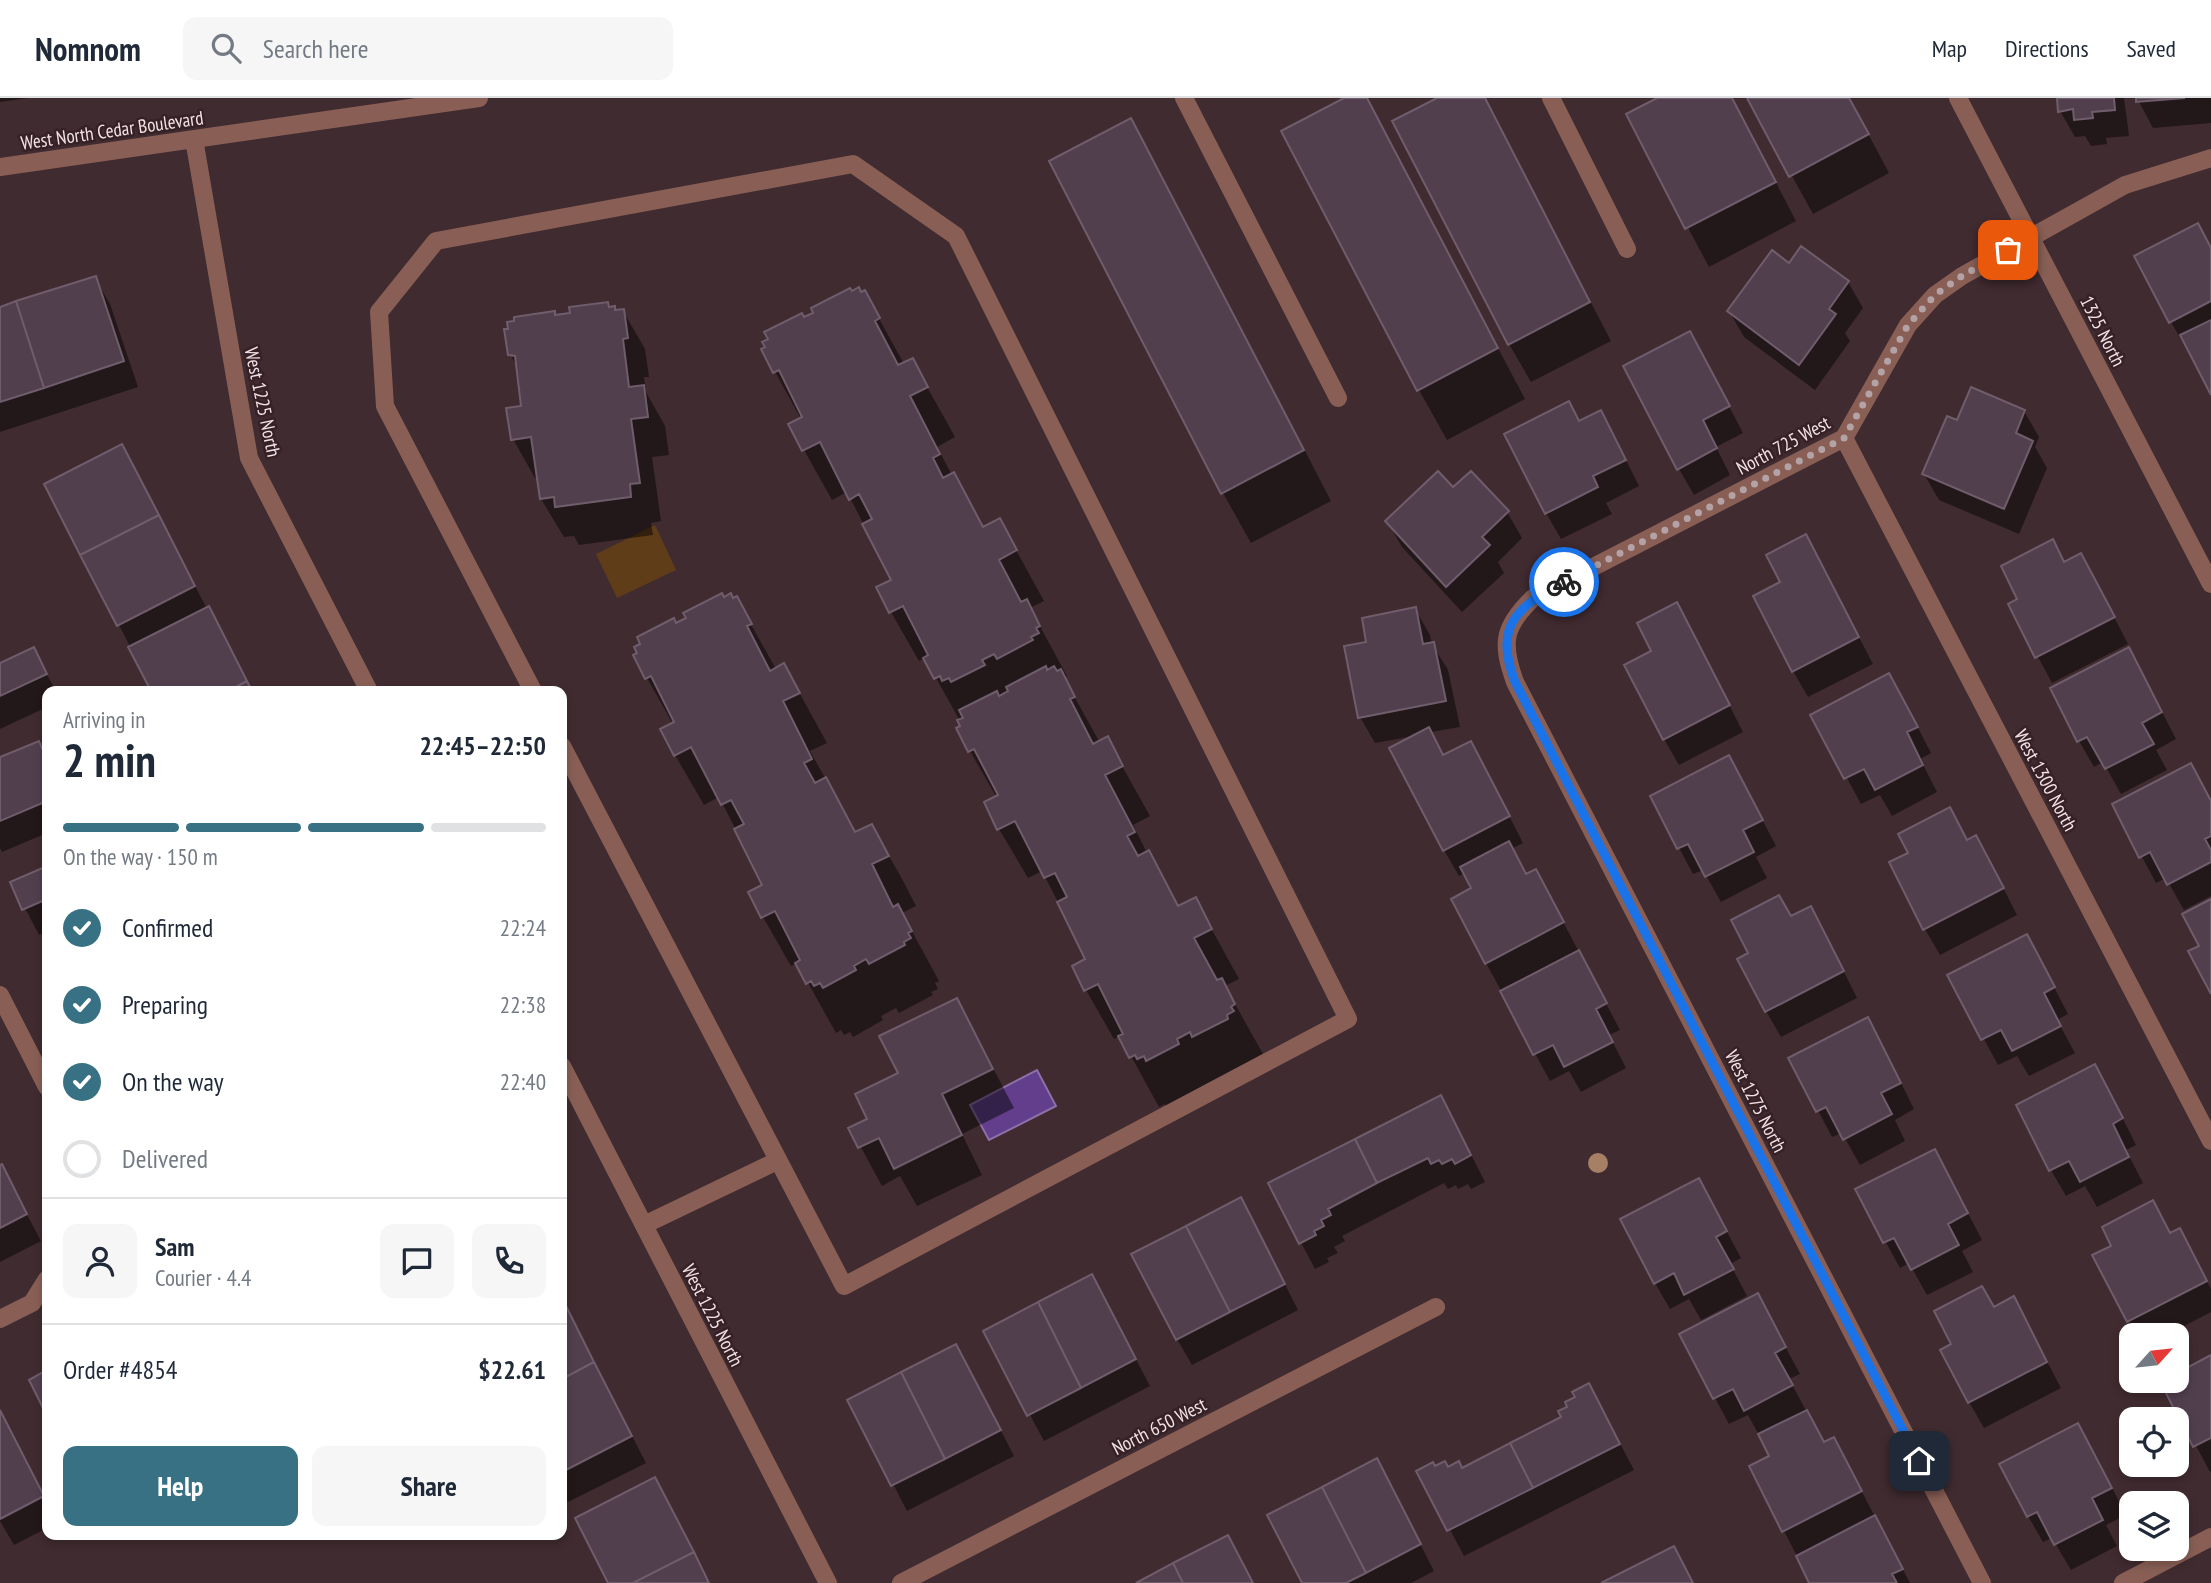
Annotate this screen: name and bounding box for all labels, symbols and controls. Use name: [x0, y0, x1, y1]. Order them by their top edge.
search box: [183, 17, 673, 80]
text: Nomnom: [35, 27, 141, 70]
icon: search: [207, 29, 245, 67]
text: Search here: [263, 32, 368, 65]
text: Map: [1932, 33, 1967, 64]
text: Directions: [2005, 33, 2089, 64]
text: Saved: [2127, 33, 2176, 64]
street label: West North Cedar Boulevard: [19, 105, 205, 155]
pin: [1978, 220, 2038, 280]
icon: bag: [1989, 231, 2027, 269]
street label: 1325 North: [2075, 292, 2131, 370]
street label: West 1225 North: [240, 345, 286, 459]
street label: North 725 West: [1732, 410, 1835, 480]
courier: [1529, 547, 1599, 617]
icon: bike: [1545, 563, 1583, 601]
text: Arriving in: [63, 705, 145, 734]
street label: West 1300 North: [2009, 725, 2083, 835]
text: 22:45–22:50: [419, 729, 546, 762]
text: 2 min: [63, 730, 156, 790]
text: On the way · 150 m: [63, 842, 218, 871]
icon: check: [63, 909, 101, 947]
text: Confirmed: [122, 911, 213, 944]
text: 22:24: [500, 913, 546, 942]
icon: check: [63, 986, 101, 1024]
text: Preparing: [122, 988, 208, 1021]
text: 22:38: [500, 990, 546, 1019]
street label: West 1275 North: [1720, 1046, 1792, 1156]
icon: check: [63, 1063, 101, 1101]
text: On the way: [122, 1065, 224, 1098]
text: 22:40: [500, 1067, 546, 1096]
text: Delivered: [122, 1142, 208, 1175]
button: person: [63, 1224, 137, 1298]
button: chat: [380, 1224, 454, 1298]
button: phone: [472, 1224, 546, 1298]
text: Sam: [155, 1230, 194, 1263]
street label: West 1225 North: [677, 1260, 749, 1370]
text: Courier · 4.4: [155, 1263, 251, 1292]
north arrow: [2119, 1323, 2189, 1393]
map controls: [2119, 1323, 2189, 1561]
text: Order #4854: [63, 1353, 178, 1386]
text: $22.61: [478, 1353, 546, 1386]
street label: North 650 West: [1108, 1392, 1211, 1460]
button: locate: [2119, 1407, 2189, 1477]
pin: [1889, 1431, 1949, 1491]
icon: home: [1900, 1442, 1938, 1480]
button: Help: [63, 1446, 298, 1526]
button: Share: [312, 1446, 546, 1526]
button: layers: [2119, 1491, 2189, 1561]

